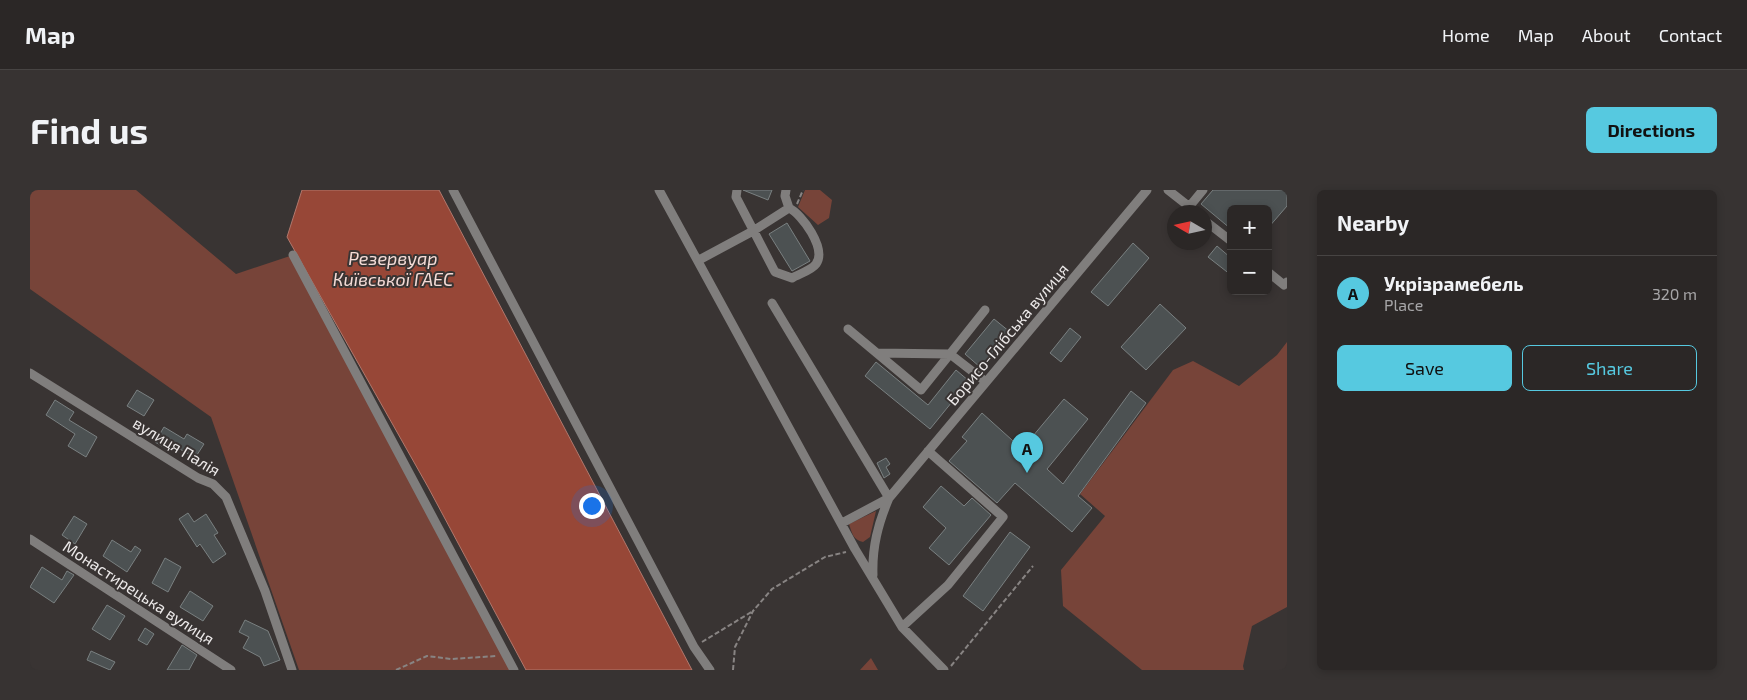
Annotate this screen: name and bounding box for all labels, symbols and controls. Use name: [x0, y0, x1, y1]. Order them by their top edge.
text: Map: [25, 20, 75, 49]
text: Home: [1442, 24, 1490, 46]
text: Map: [1518, 24, 1554, 46]
text: About: [1582, 24, 1631, 46]
text: Contact: [1659, 24, 1722, 46]
button: Directions: [1586, 107, 1717, 153]
text: Find us: [30, 109, 148, 151]
north arrow: [1167, 205, 1212, 250]
map controls: [1227, 205, 1272, 295]
button: +: [1227, 205, 1272, 250]
text: Nearby: [1337, 210, 1409, 235]
water label: Резервуар Київської ГАЕС: [333, 247, 454, 290]
button: −: [1227, 250, 1272, 295]
street label: Борисо-Глібська вулиця: [942, 259, 1073, 409]
text: Укрізрамебель: [1384, 272, 1524, 295]
text: A: [1348, 284, 1358, 303]
text: 320 m: [1652, 284, 1697, 303]
text: Place: [1384, 295, 1423, 314]
button: Save: [1337, 345, 1512, 391]
button: Share: [1522, 345, 1697, 391]
street label: вулиця Палія: [130, 413, 224, 480]
pin: A: [1011, 432, 1043, 473]
your location: [579, 493, 605, 519]
street label: Монастирецька вулиця: [59, 536, 218, 649]

